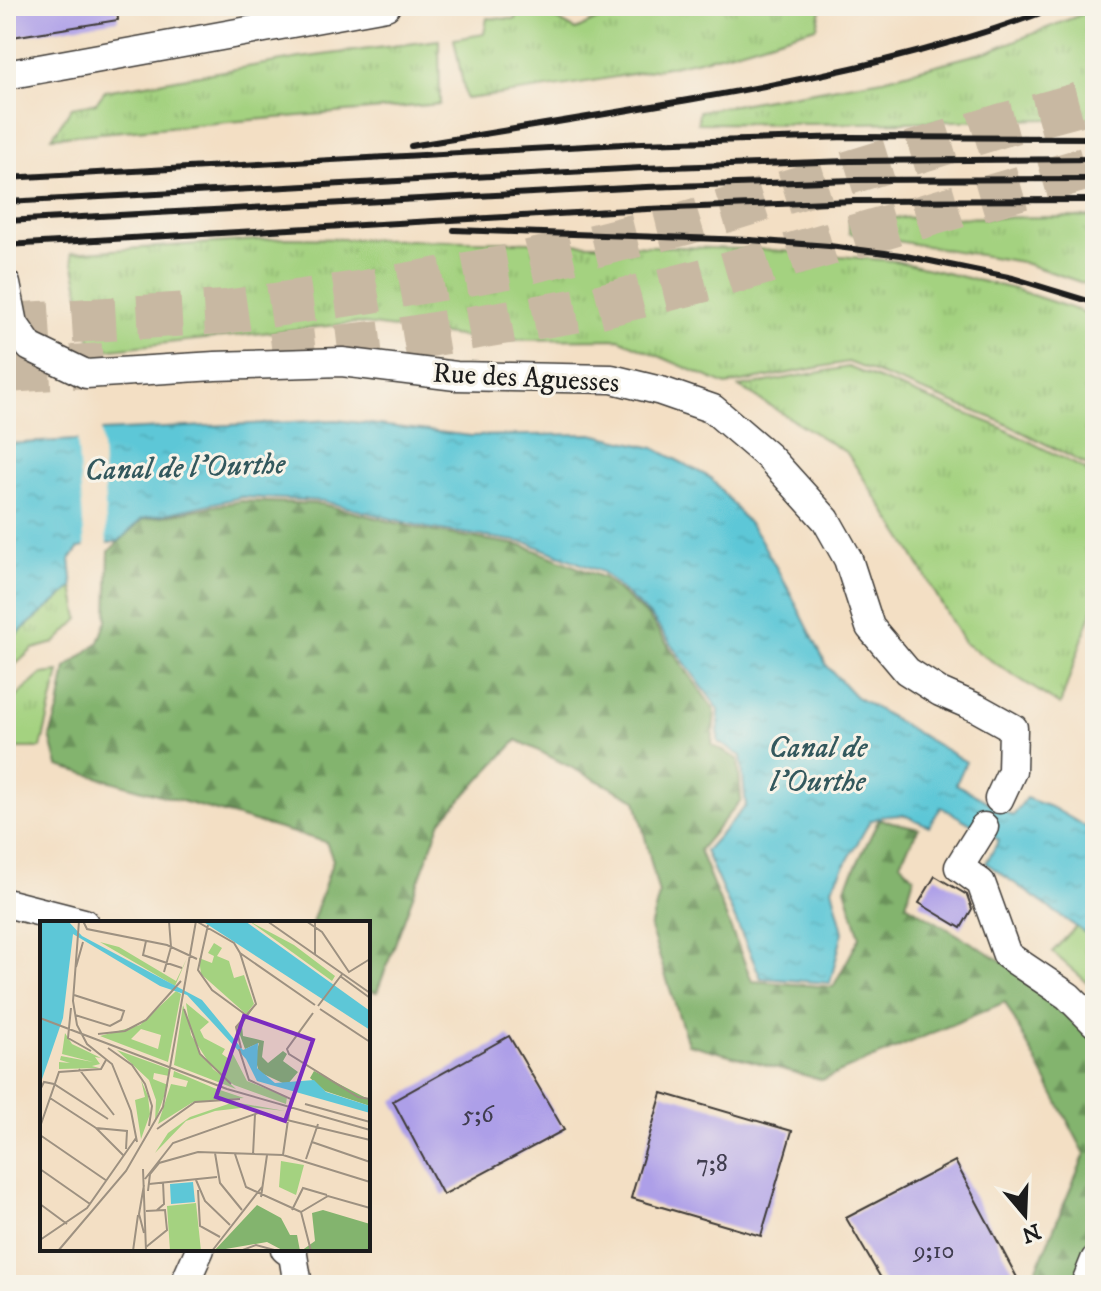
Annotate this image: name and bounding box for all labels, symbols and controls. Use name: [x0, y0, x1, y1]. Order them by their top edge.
street label: Rue des Aguesses: [432, 356, 620, 400]
water label: Canal de l'Ourthe: [84, 446, 287, 490]
water label: Canal de l'Ourthe: [769, 730, 868, 801]
inset map: [40, 921, 370, 1251]
house number: 5;6: [462, 1100, 495, 1130]
house number: 7;8: [696, 1149, 728, 1179]
north arrow: [985, 1175, 1065, 1255]
text: N: [1018, 1217, 1044, 1248]
house number: 9;10: [913, 1236, 954, 1266]

